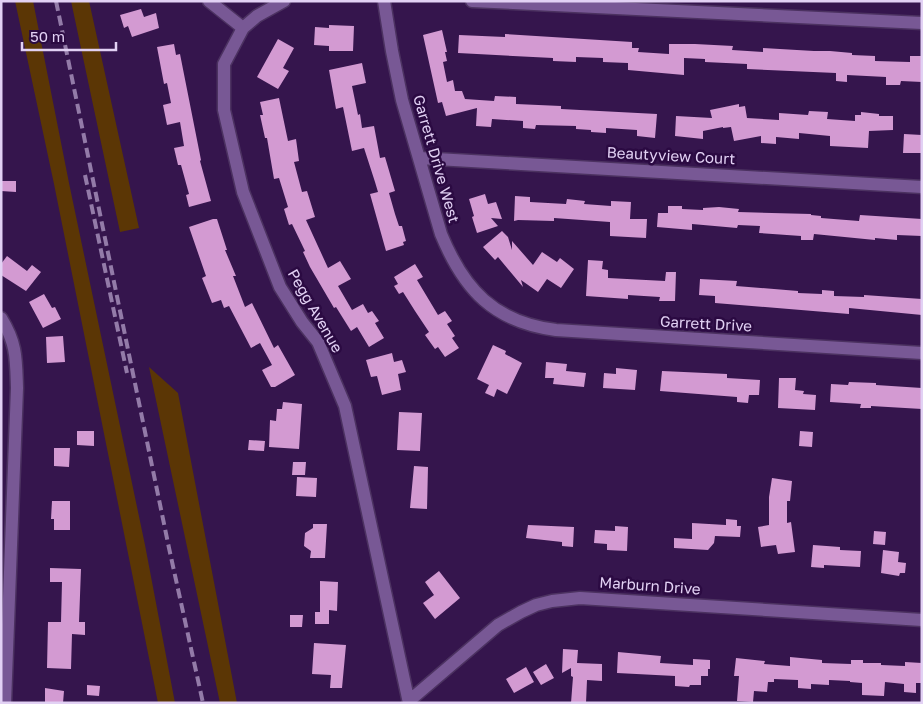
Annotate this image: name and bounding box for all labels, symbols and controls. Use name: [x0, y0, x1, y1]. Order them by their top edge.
scale bar: [22, 20, 116, 52]
text: 50 m: [30, 27, 65, 45]
street label: Garrett Drive West: [410, 93, 464, 225]
street label: Beautyview Court: [606, 143, 736, 167]
street label: Pegg Avenue: [285, 265, 347, 356]
street label: Garrett Drive: [660, 312, 753, 334]
street label: Marburn Drive: [599, 572, 702, 598]

